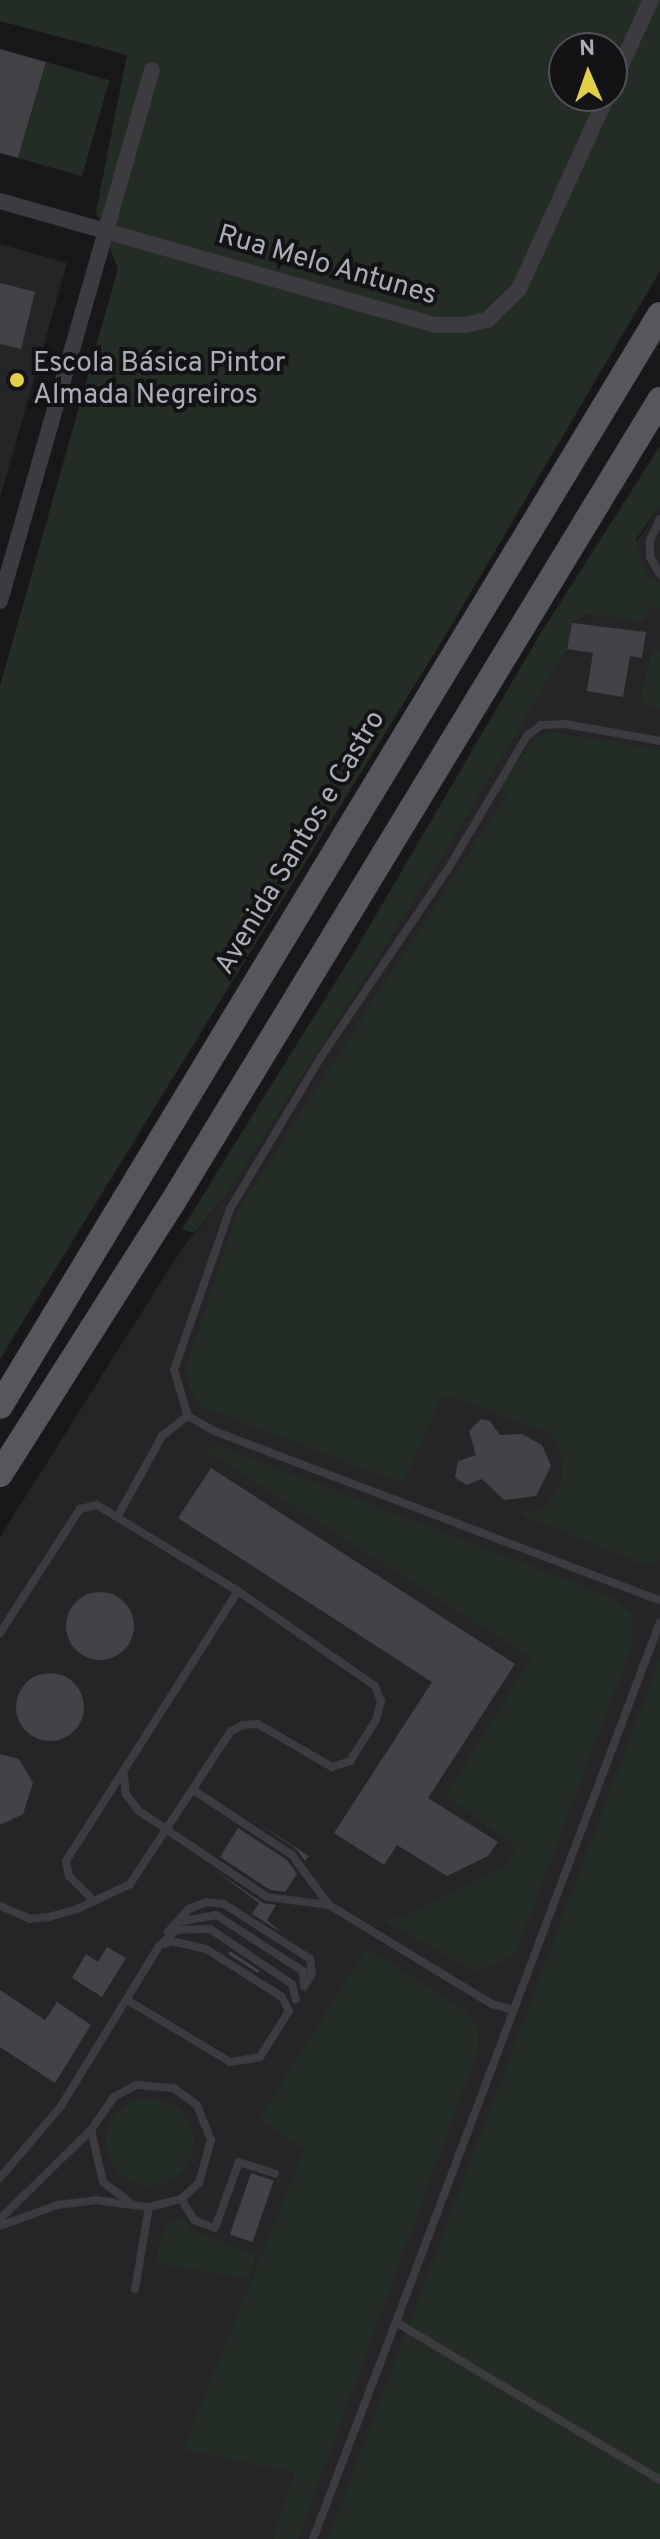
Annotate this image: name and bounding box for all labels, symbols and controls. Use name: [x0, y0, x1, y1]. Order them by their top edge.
north arrow: [548, 32, 628, 112]
text: N: [579, 36, 596, 63]
street label: Rua Melo Antunes: [213, 219, 441, 313]
place label: Escola Básica Pintor Almada Negreiros: [33, 347, 286, 413]
marker: Escola Básica Pintor Almada Negreiros: [8, 371, 26, 389]
street label: Avenida Santos e Castro: [209, 705, 393, 981]

